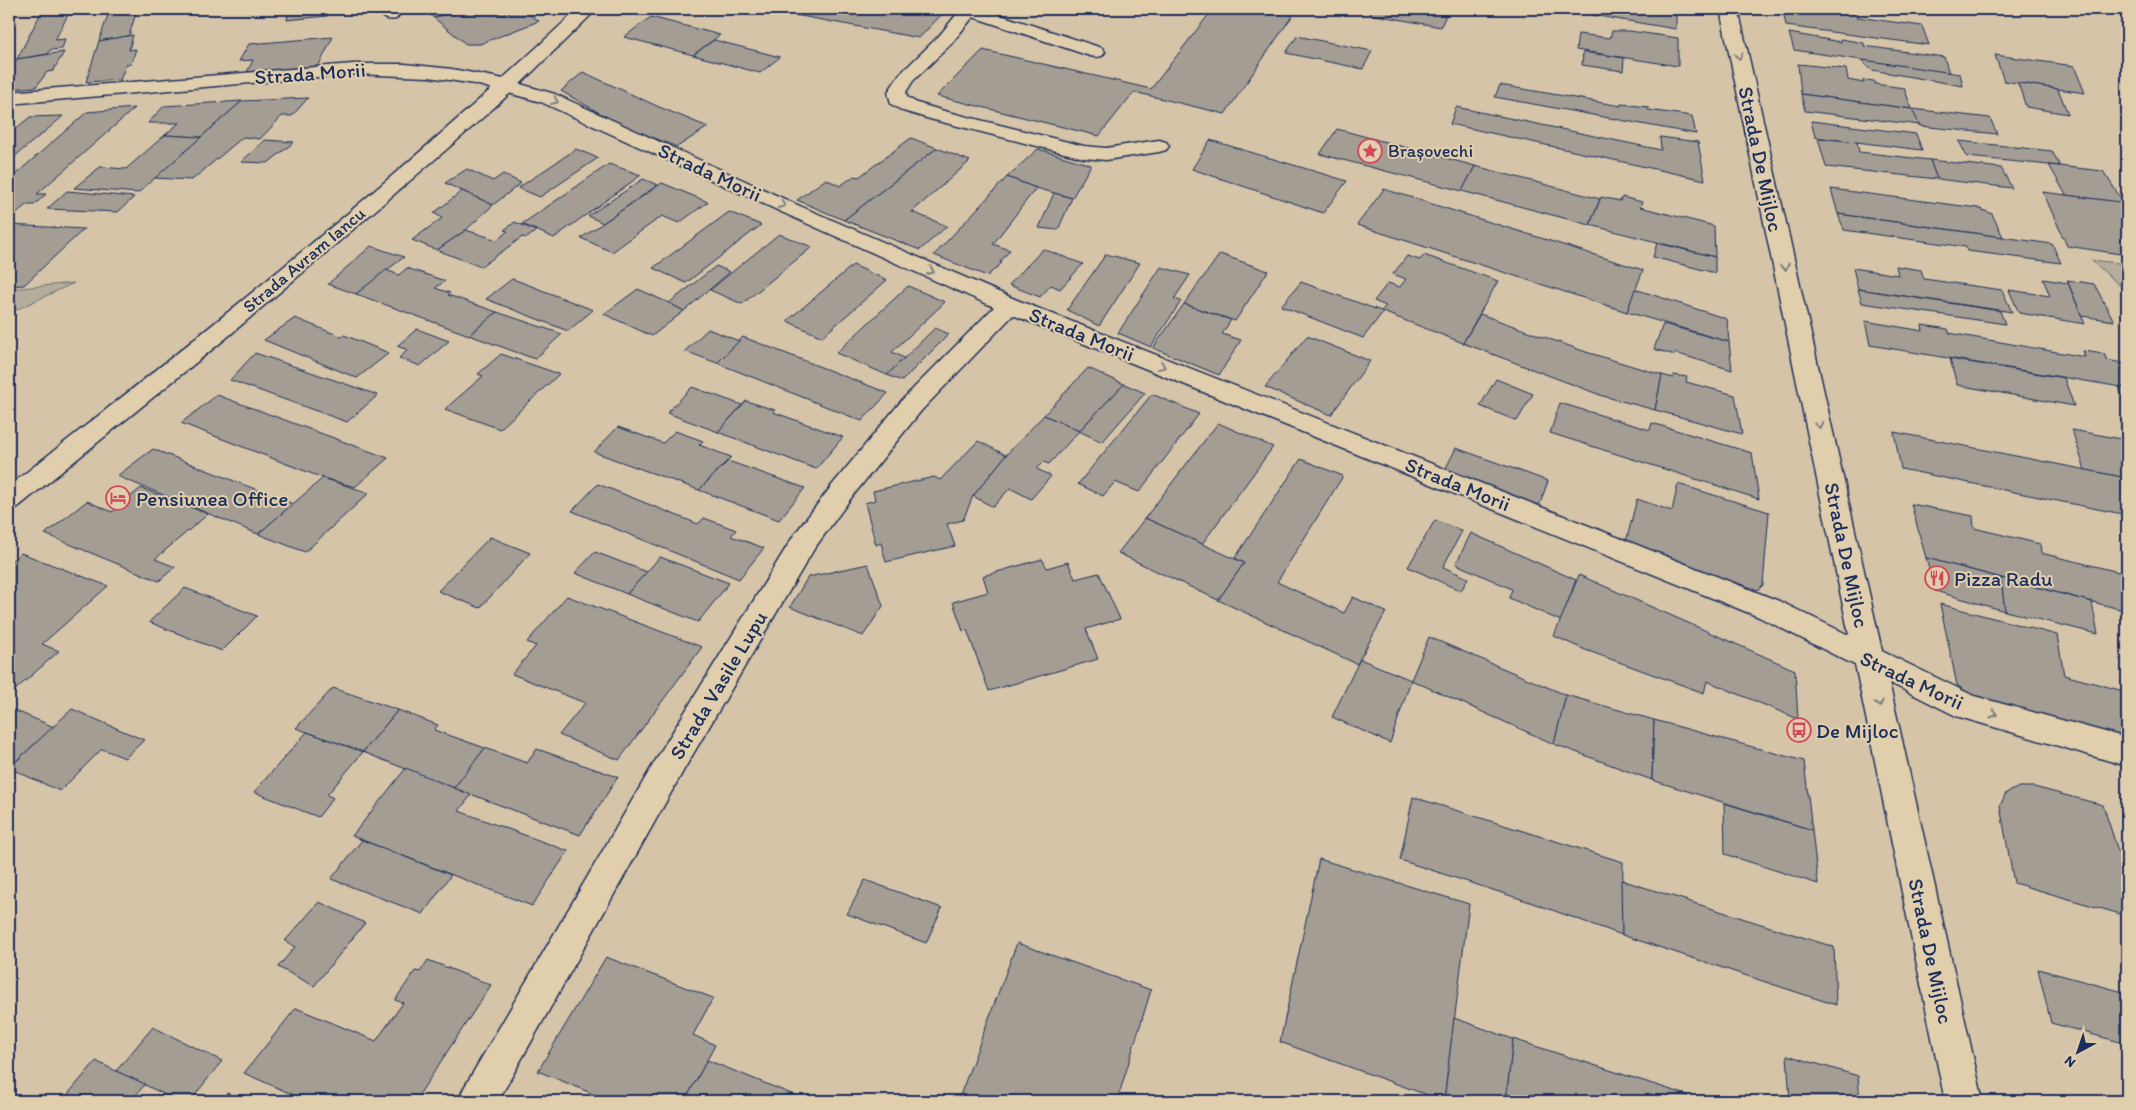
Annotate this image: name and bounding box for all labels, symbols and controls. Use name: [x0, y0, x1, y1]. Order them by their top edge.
one-way arrow: [1733, 52, 1744, 61]
street label: Strada Morii: [254, 57, 366, 89]
street label: Strada De Mijloc: [1733, 84, 1789, 234]
one-way arrow: [550, 95, 559, 106]
street label: Strada Morii: [654, 137, 766, 207]
place icon: Brașovechi: [1357, 138, 1383, 164]
place label: Brașovechi: [1388, 140, 1473, 162]
one-way arrow: [777, 199, 786, 210]
street label: Strada Avram Iancu: [238, 202, 370, 318]
one-way arrow: [1779, 262, 1789, 271]
one-way arrow: [926, 264, 935, 275]
street label: Strada Morii: [1026, 302, 1138, 366]
one-way arrow: [1157, 360, 1166, 370]
one-way arrow: [1813, 421, 1824, 430]
street label: Strada Morii: [1402, 452, 1514, 516]
street label: Strada De Mijloc: [1819, 480, 1875, 630]
hotel icon: Pensiunea Office: [105, 485, 131, 511]
place label: Pensiunea Office: [136, 486, 288, 511]
restaurant icon: Pizza Radu: [1924, 565, 1950, 591]
place label: Pizza Radu: [1954, 566, 2053, 591]
street label: Strada Vasile Lupu: [664, 606, 772, 764]
street label: Strada Morii: [1856, 645, 1968, 715]
one-way arrow: [1873, 700, 1883, 709]
one-way arrow: [1989, 709, 1997, 719]
bus stop icon: De Mijloc: [1786, 717, 1812, 743]
place label: De Mijloc: [1816, 718, 1899, 743]
street label: Strada De Mijloc: [1903, 876, 1959, 1026]
north arrow: [2054, 1028, 2104, 1078]
text: N: [2061, 1052, 2079, 1071]

